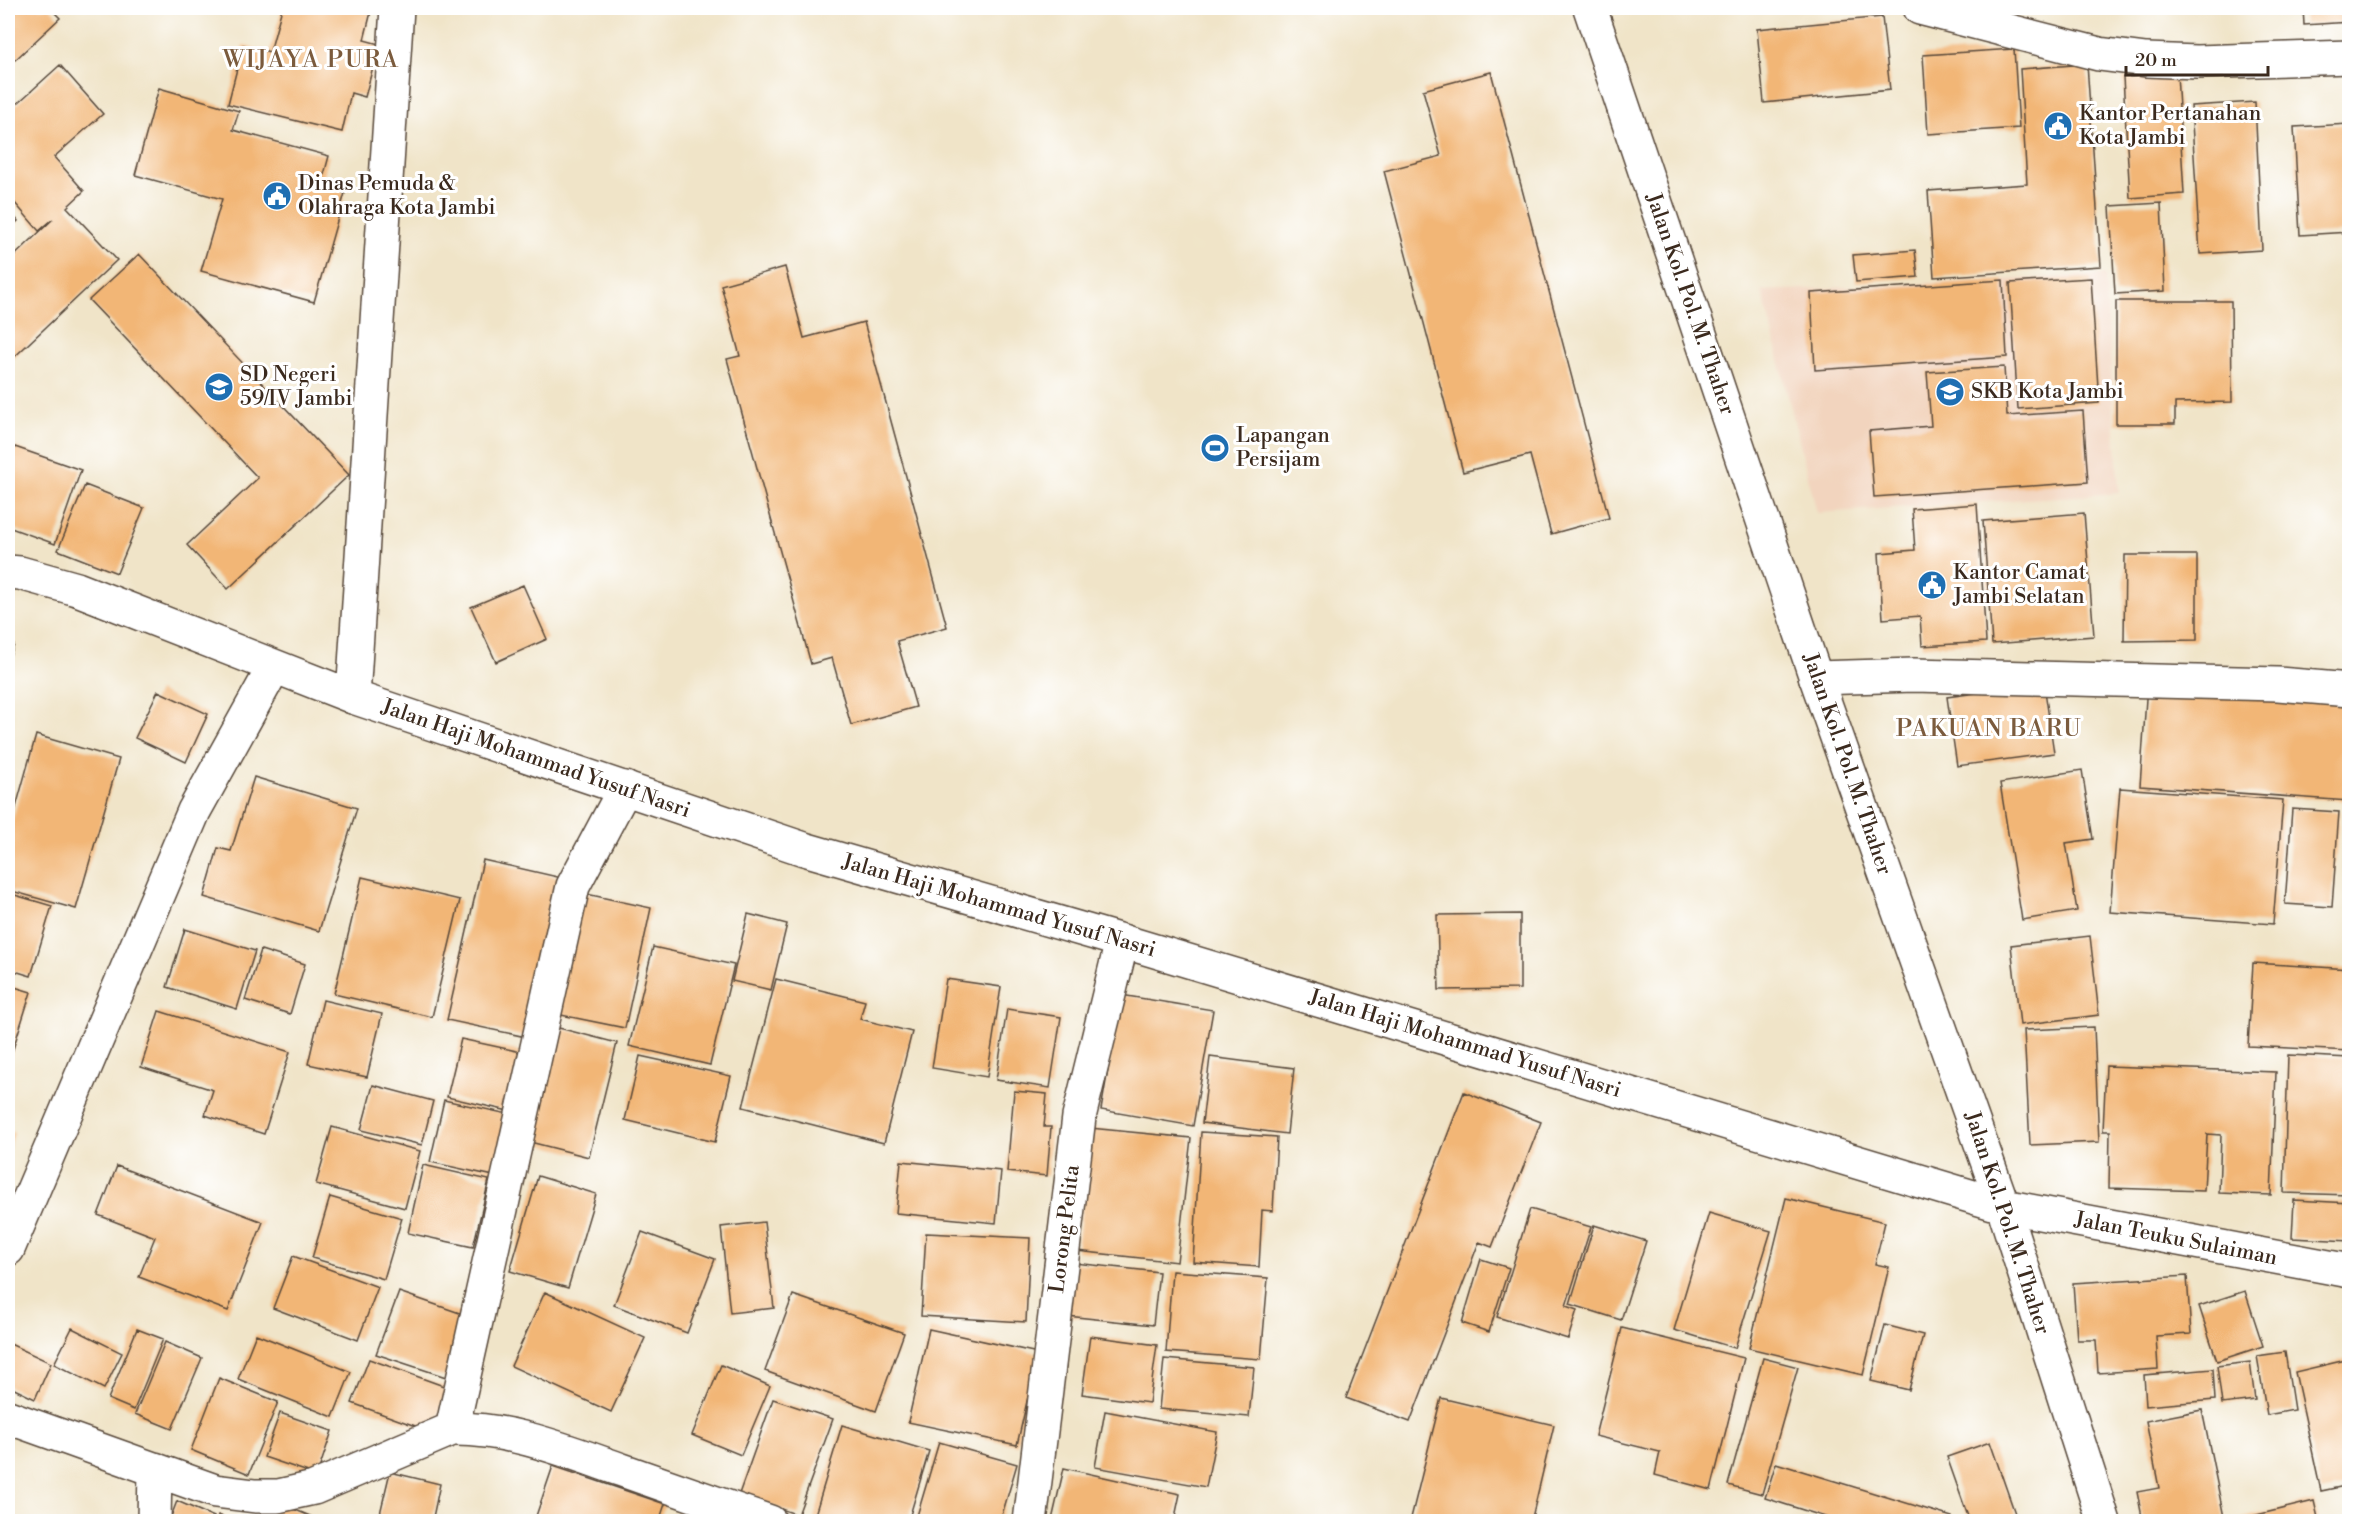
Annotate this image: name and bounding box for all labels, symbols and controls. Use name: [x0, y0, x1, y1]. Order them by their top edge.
scale bar: [2126, 39, 2268, 77]
district label: WIJAYA PURA: [221, 45, 400, 75]
text: 20 m: [2135, 49, 2177, 72]
place label: Kantor Pertanahan Kota Jambi: [2079, 101, 2262, 151]
public building icon: Kantor Pertanahan Kota Jambi: [2042, 110, 2074, 142]
place label: Dinas Pemuda & Olahraga Kota Jambi: [298, 171, 496, 221]
public building icon: Dinas Pemuda & Olahraga Kota Jambi: [261, 180, 293, 212]
street label: Jalan Kol. Pol. M. Thaher: [1639, 189, 1740, 418]
place label: SD Negeri 59/IV Jambi: [240, 362, 352, 412]
school or university icon: SD Negeri 59/IV Jambi: [203, 371, 235, 403]
school or university icon: SKB Kota Jambi: [1934, 376, 1966, 408]
place label: SKB Kota Jambi: [1971, 379, 2124, 405]
place label: Lapangan Persijam: [1236, 423, 1330, 473]
sports icon: Lapangan Persijam: [1199, 432, 1231, 464]
place label: Kantor Camat Jambi Selatan: [1952, 560, 2087, 610]
public building icon: Kantor Camat Jambi Selatan: [1916, 569, 1948, 601]
street label: Jalan Kol. Pol. M. Thaher: [1796, 649, 1897, 878]
street label: Jalan Haji Mohammad Yusuf Nasri: [377, 693, 694, 824]
district label: PAKUAN BARU: [1896, 714, 2082, 744]
street label: Jalan Haji Mohammad Yusuf Nasri: [838, 848, 1159, 963]
street label: Jalan Haji Mohammad Yusuf Nasri: [1305, 984, 1624, 1104]
street label: Jalan Kol. Pol. M. Thaher: [1958, 1107, 2055, 1338]
street label: Lorong Pelita: [1044, 1163, 1086, 1295]
street label: Jalan Teuku Sulaiman: [2071, 1206, 2280, 1271]

